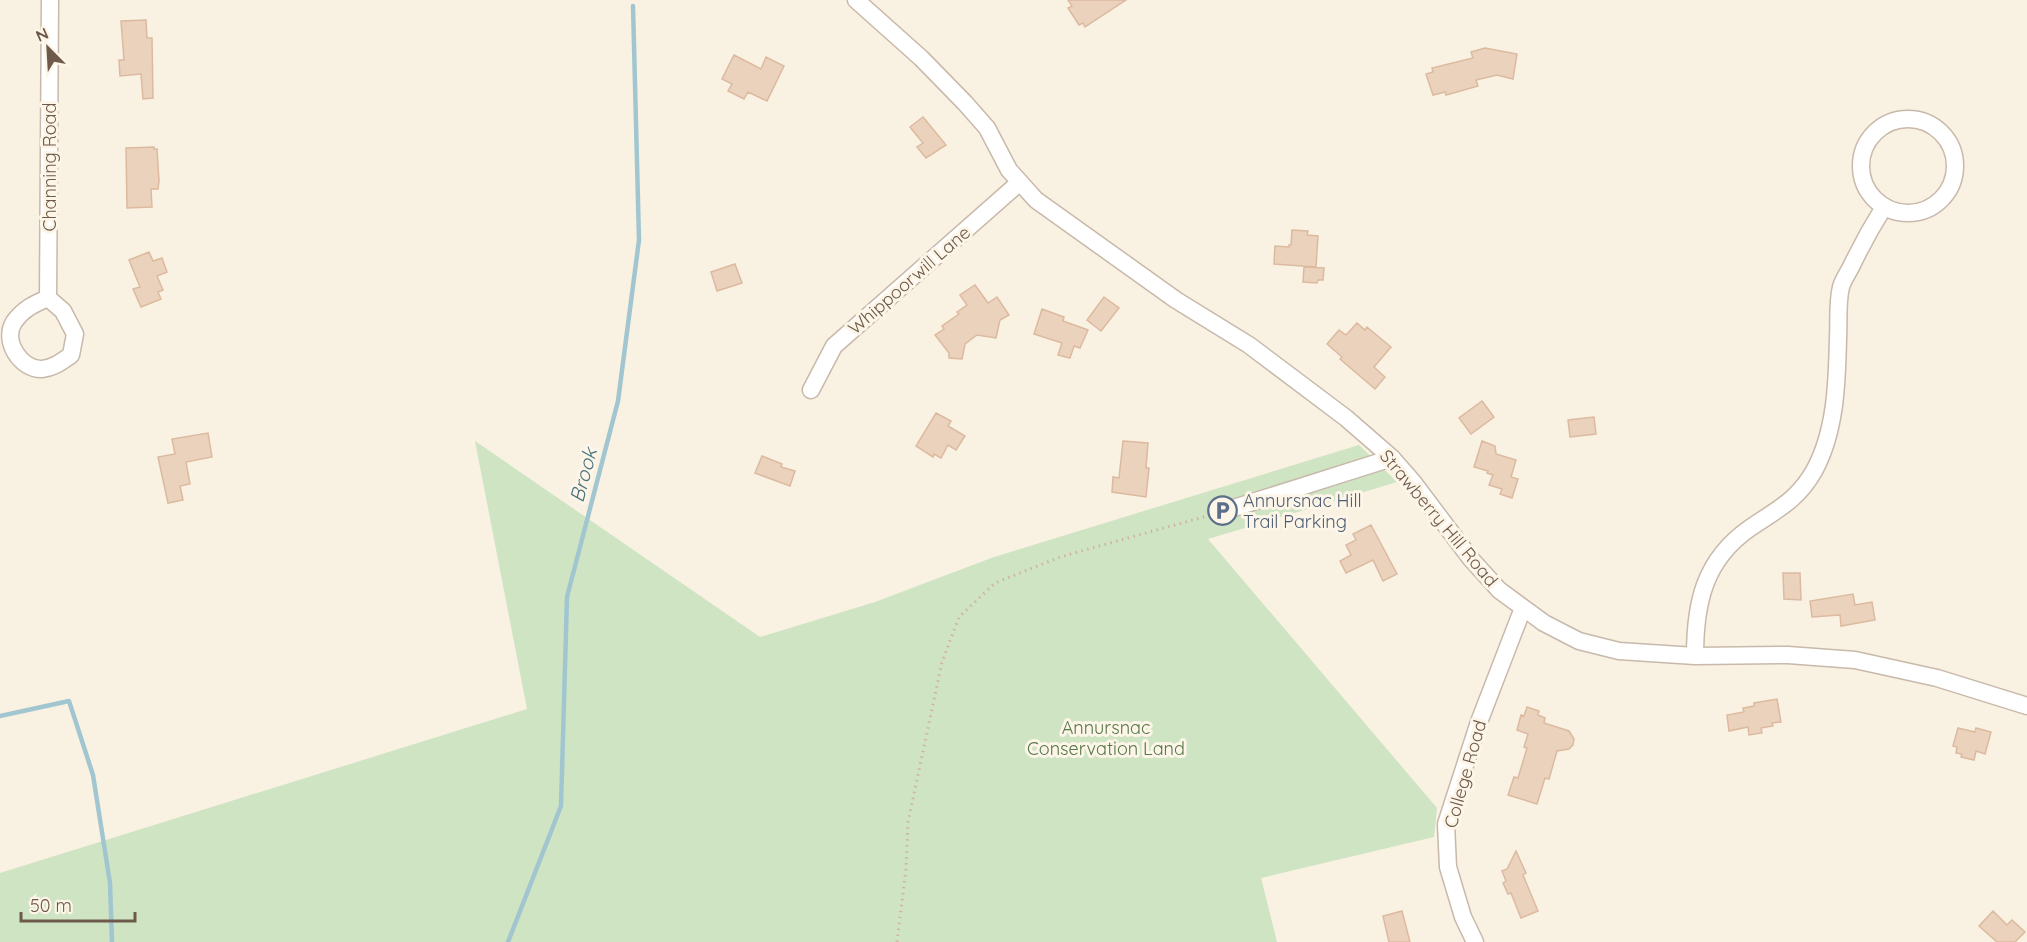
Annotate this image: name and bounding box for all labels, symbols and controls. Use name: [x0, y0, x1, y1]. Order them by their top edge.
north arrow: [18, 18, 78, 78]
text: N: [32, 23, 51, 46]
street label: Channing Road: [38, 103, 61, 231]
street label: Whippoorwill Lane: [843, 221, 975, 339]
water label: Brook: [564, 443, 603, 505]
street label: Strawberry Hill Road: [1375, 445, 1503, 591]
place label: Annursnac Hill Trail Parking: [1243, 489, 1362, 533]
parking icon: Annursnac Hill Trail Parking: [1206, 494, 1238, 526]
park label: Annursnac Conservation Land: [1027, 716, 1185, 760]
street label: College Road: [1439, 717, 1491, 831]
scale bar: [21, 885, 135, 923]
text: 50 m: [30, 894, 72, 917]

